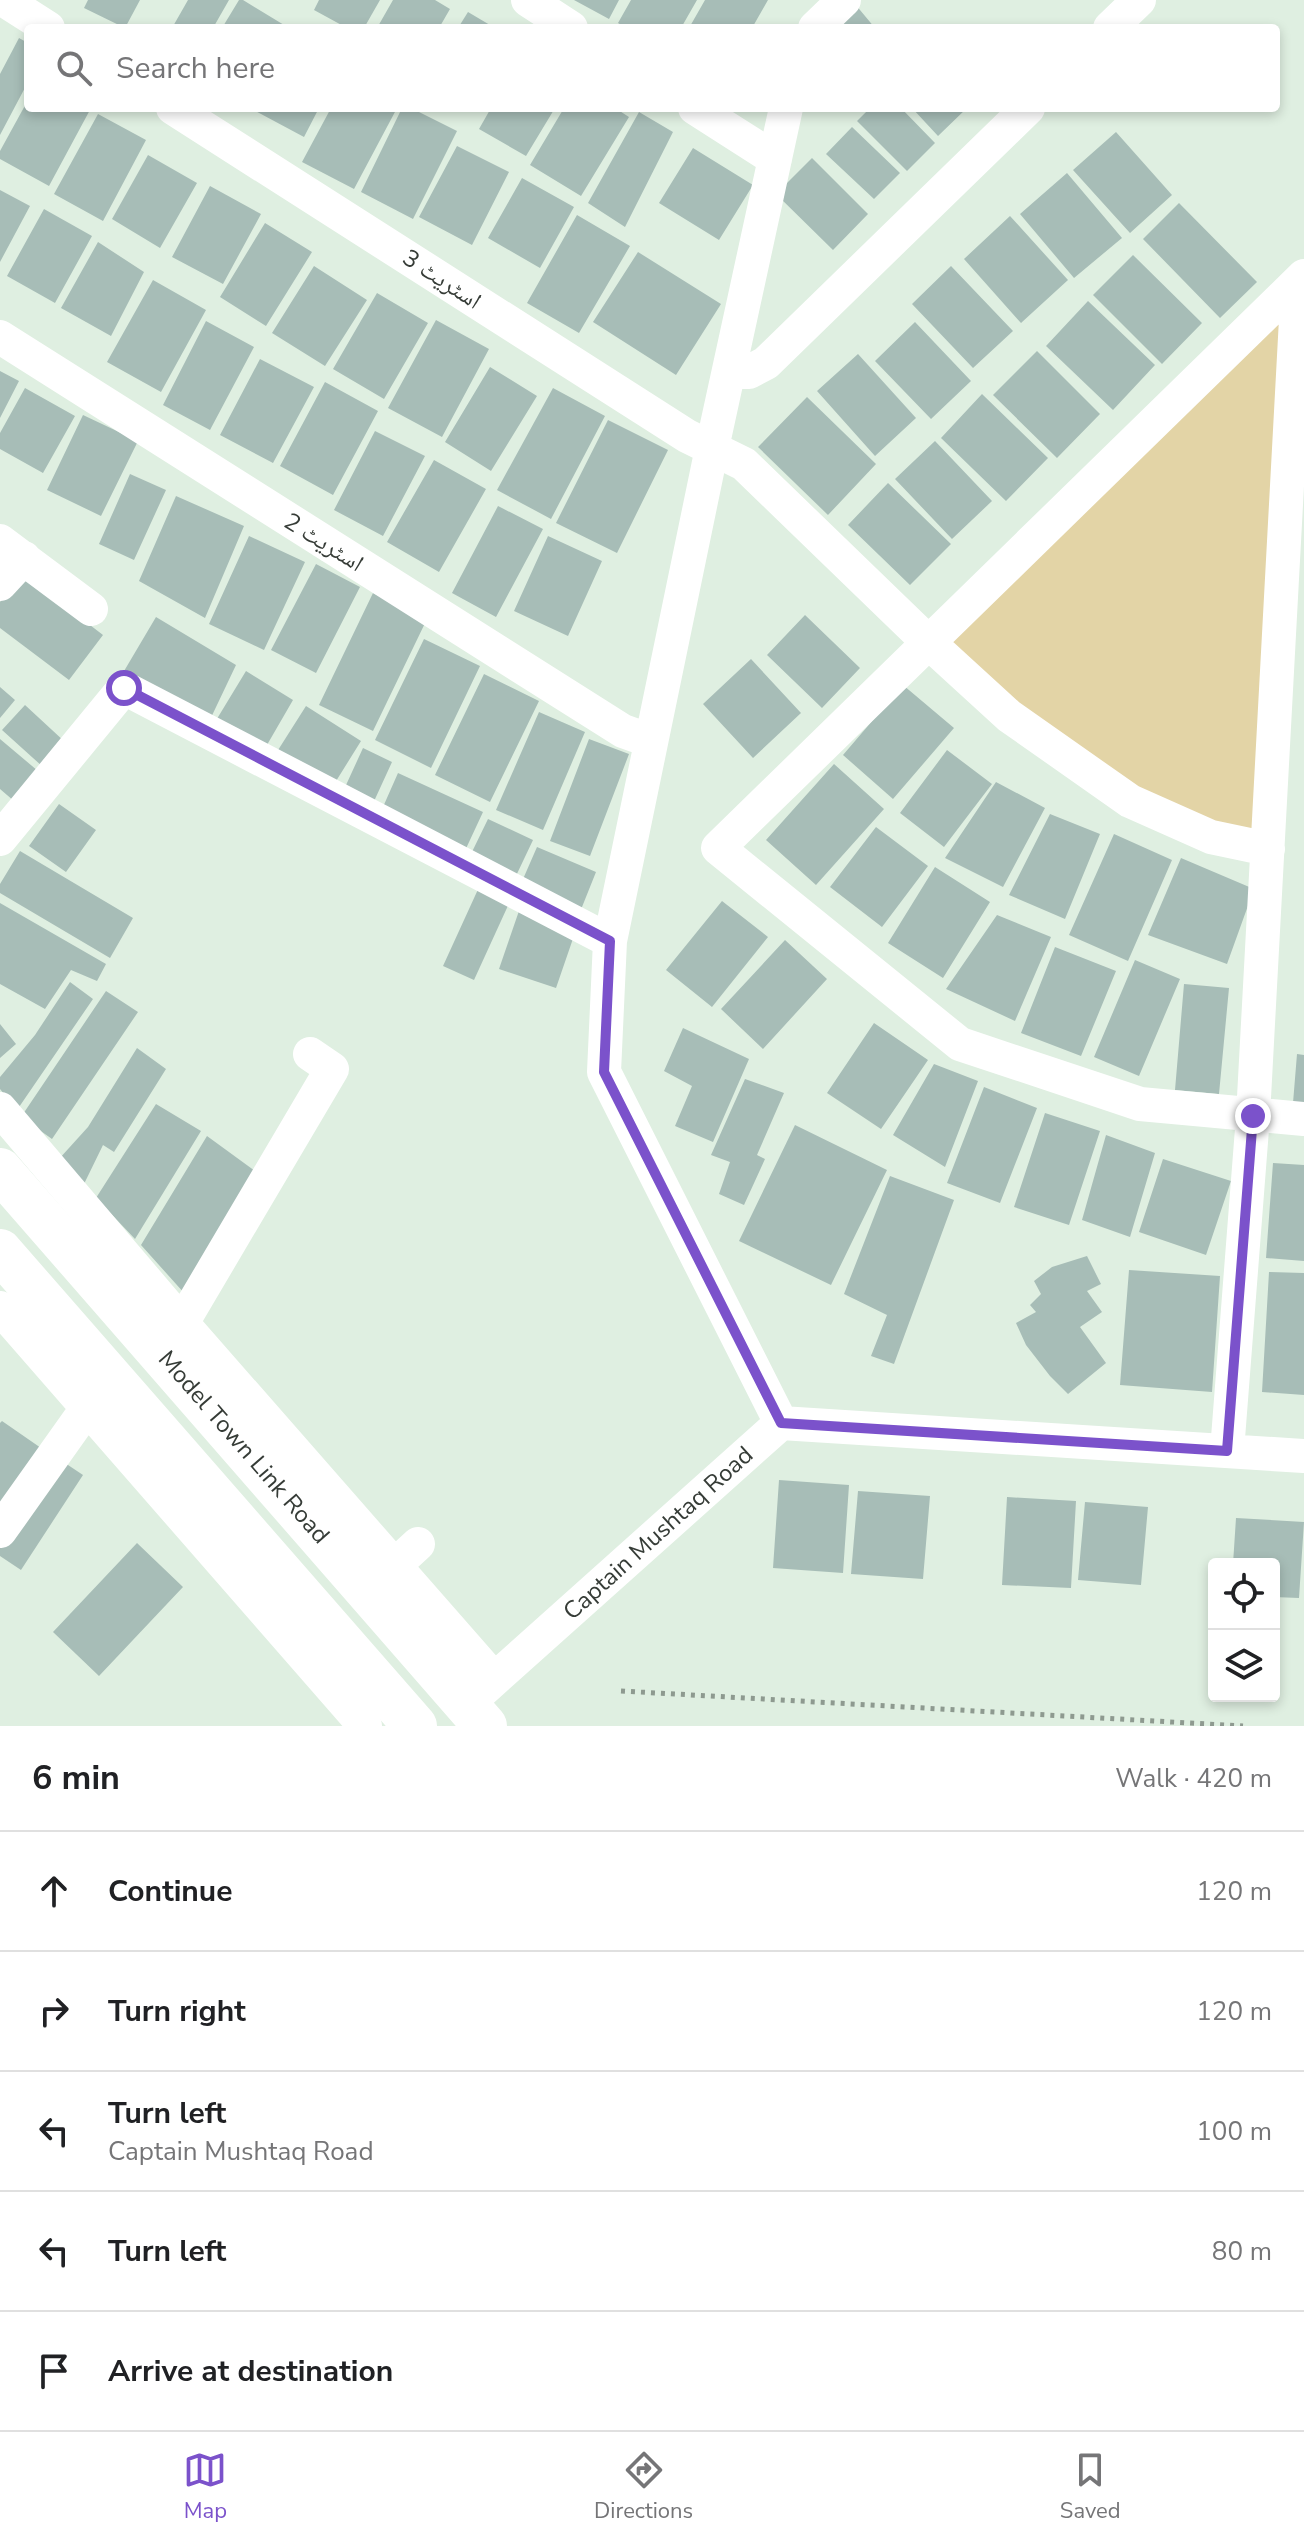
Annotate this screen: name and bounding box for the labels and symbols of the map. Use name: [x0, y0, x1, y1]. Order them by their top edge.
street label: اسٹریٹ 3: [396, 242, 488, 316]
street label: اسٹریٹ 2: [278, 505, 370, 579]
route start: [106, 670, 142, 706]
route end: [1235, 1098, 1271, 1134]
street label: Model Town Link Road: [151, 1344, 337, 1550]
street label: Captain Mushtaq Road: [556, 1439, 760, 1627]

